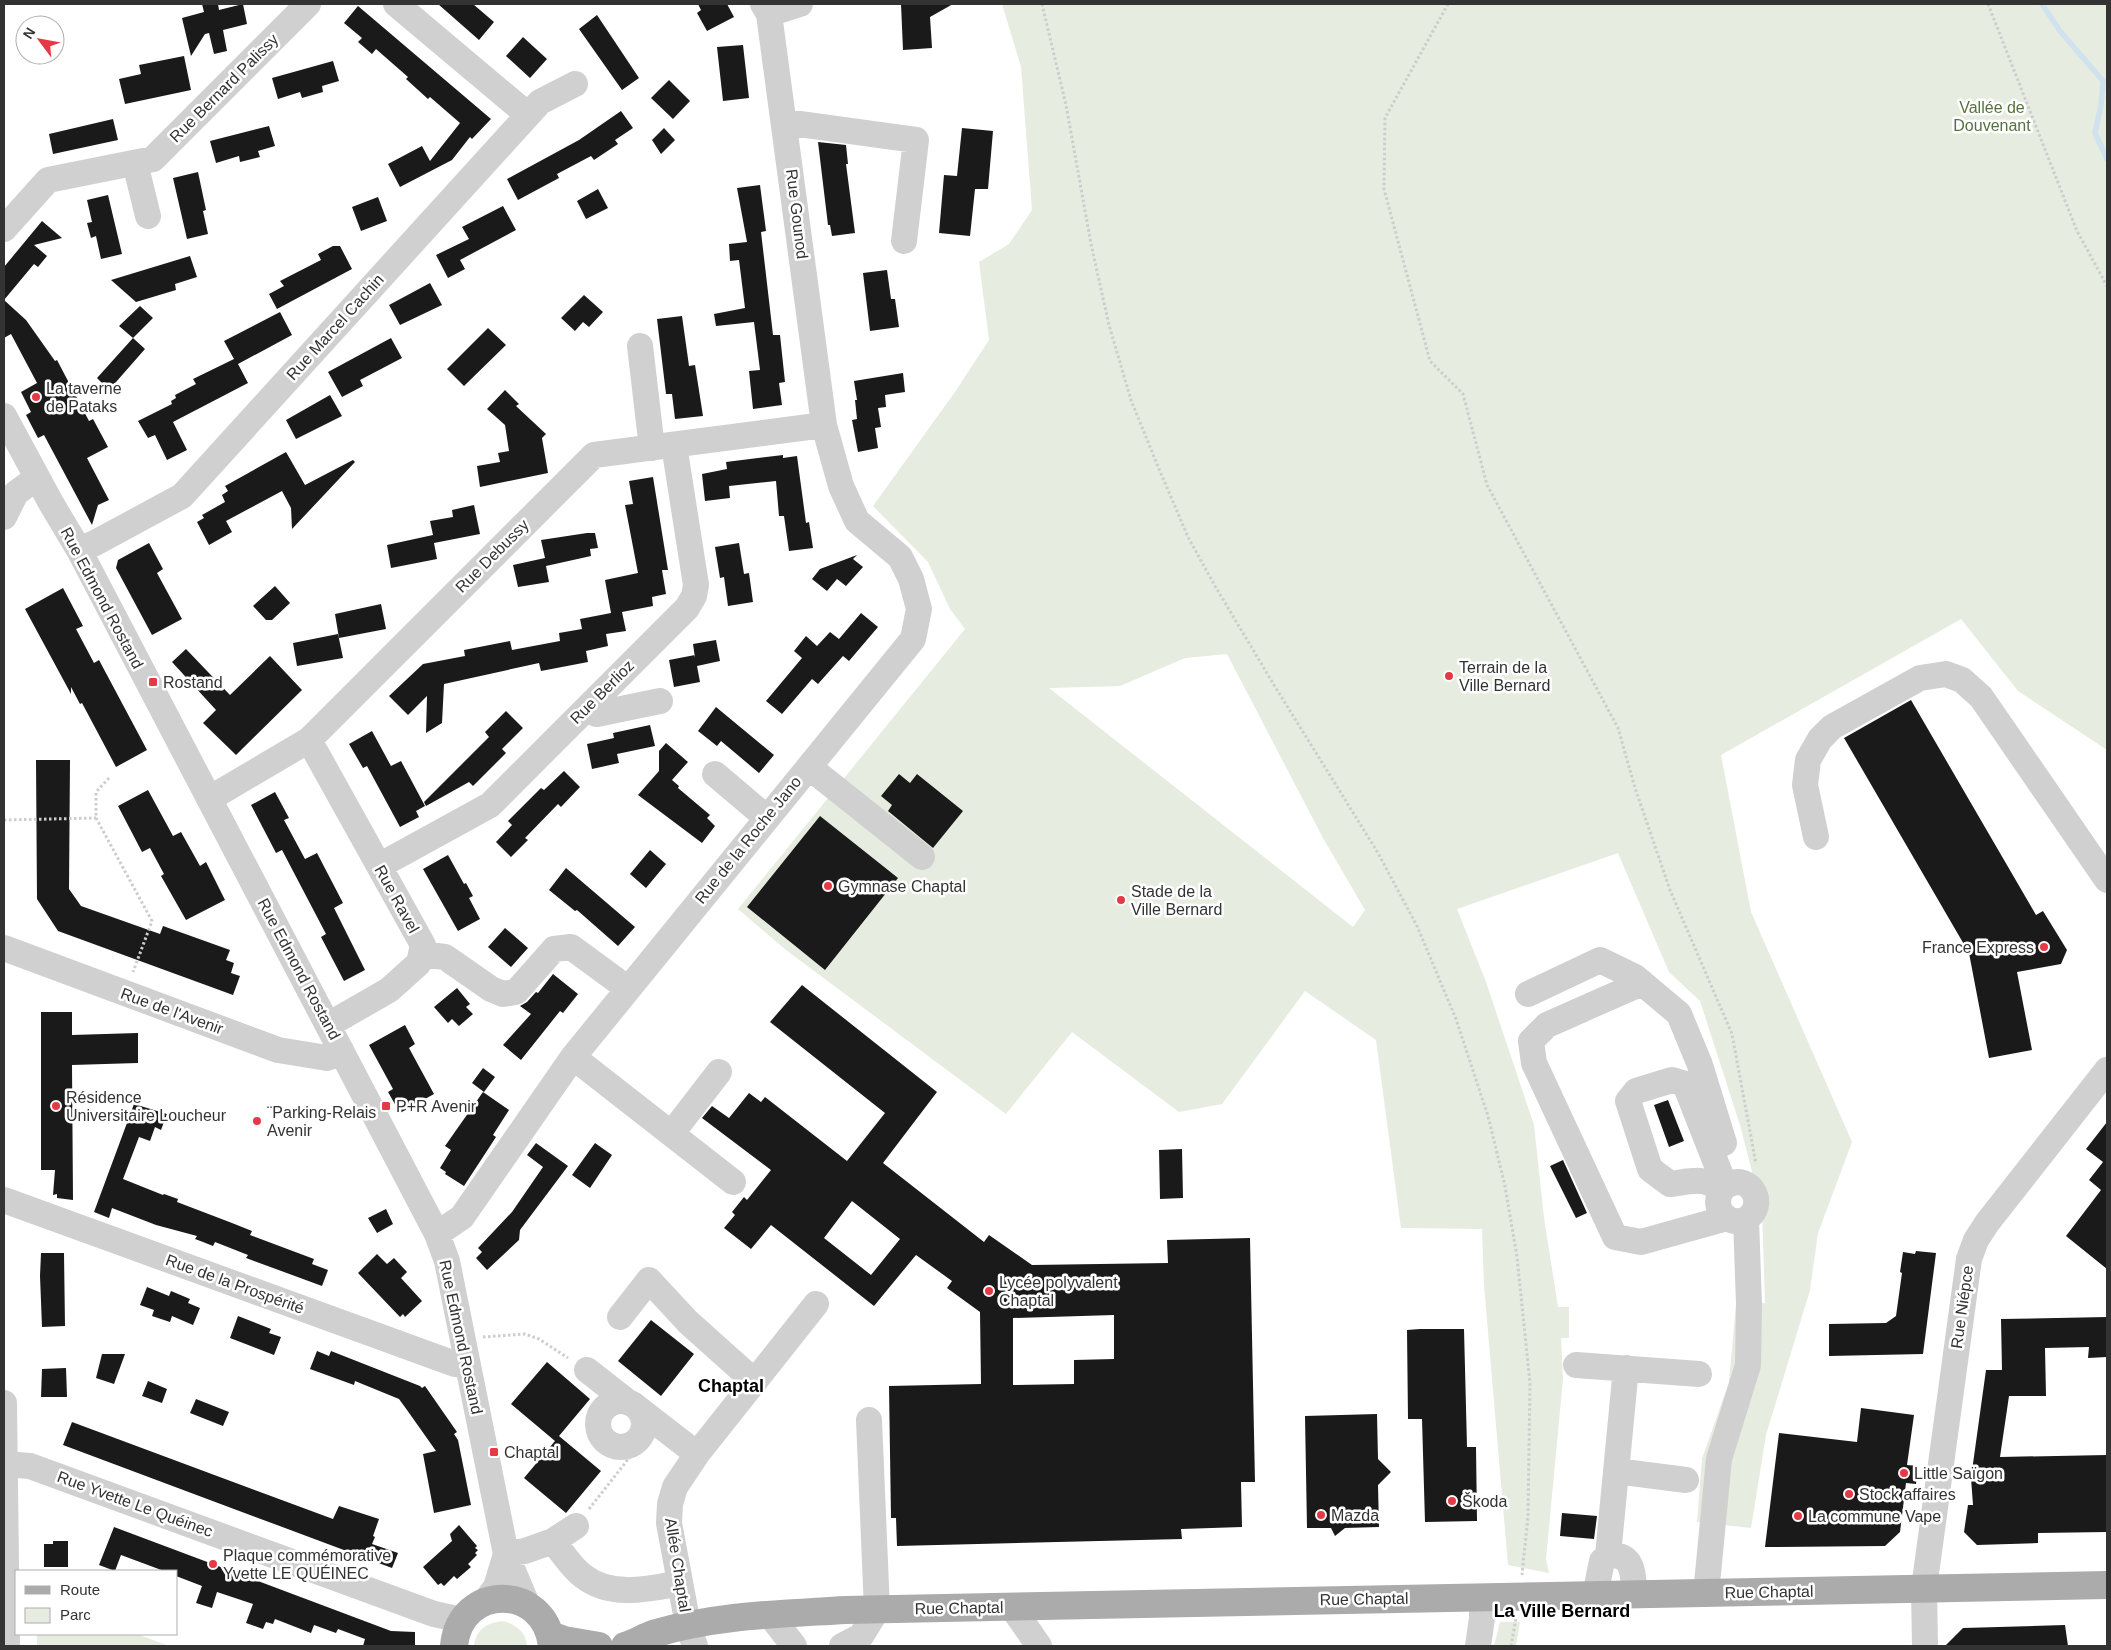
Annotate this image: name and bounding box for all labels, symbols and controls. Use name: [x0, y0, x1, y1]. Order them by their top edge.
north arrow: [15, 15, 65, 65]
text: N: [20, 25, 38, 42]
street label: Rue Bernard Palissy: [166, 30, 282, 146]
park label: Vallée de Douvenant: [1953, 99, 2031, 134]
street label: Rue Gounod: [783, 168, 811, 260]
street label: Rue Marcel Cachin: [283, 271, 387, 383]
place label: La taverne de Pataks: [46, 380, 122, 415]
marker: La taverne de Pataks: [30, 391, 42, 403]
street label: Rue Debussy: [452, 516, 532, 596]
street label: Rue Edmond Rostand: [58, 525, 146, 671]
street label: Rue Berlioz: [567, 657, 637, 727]
place label: Terrain de la Ville Bernard: [1459, 659, 1550, 694]
marker: Terrain de la Ville Bernard: [1443, 670, 1455, 682]
place label: Rostand: [163, 674, 223, 691]
marker: Rostand: [147, 676, 159, 688]
street label: Rue de la Roche Jano: [692, 773, 804, 907]
street label: Rue Ravel: [371, 862, 423, 936]
place label: Gymnase Chaptal: [838, 878, 966, 895]
marker: Gymnase Chaptal: [822, 880, 834, 892]
place label: Stade de la Ville Bernard: [1131, 883, 1222, 918]
marker: Stade de la Ville Bernard: [1115, 894, 1127, 906]
street label: Rue Edmond Rostand: [255, 896, 343, 1042]
place label: France Express: [1922, 939, 2034, 956]
marker: France Express: [2038, 941, 2050, 953]
street label: Rue de l'Avenir: [118, 985, 226, 1038]
place label: Résidence Universitaire Loucheur: [66, 1089, 227, 1124]
place label: P+R Avenir: [396, 1098, 477, 1115]
marker: Résidence Universitaire Loucheur: [50, 1100, 62, 1112]
marker: P+R Avenir: [380, 1100, 392, 1112]
place label: ¨Parking-Relais Avenir: [267, 1104, 376, 1139]
marker: ¨Parking-Relais Avenir: [251, 1115, 263, 1127]
street label: Rue de la Prospérité: [164, 1251, 307, 1317]
street label: Rue Edmond Rostand: [436, 1258, 486, 1416]
street label: Rue Niépce: [1948, 1264, 1976, 1350]
place label: Lycée polyvalent Chaptal: [999, 1274, 1118, 1309]
marker: Lycée polyvalent Chaptal: [983, 1285, 995, 1297]
district label: Chaptal: [698, 1376, 764, 1396]
place label: Chaptal: [504, 1444, 559, 1461]
marker: Chaptal: [488, 1446, 500, 1458]
place label: Little Saïgon: [1914, 1465, 2003, 1482]
marker: Little Saïgon: [1898, 1467, 1910, 1479]
street label: Rue Yvette Le Quéinec: [55, 1468, 215, 1540]
place label: Stock affaires: [1859, 1486, 1956, 1503]
marker: Stock affaires: [1843, 1488, 1855, 1500]
place label: Škoda: [1462, 1492, 1507, 1510]
marker: Škoda: [1446, 1495, 1458, 1507]
place label: Mazda: [1331, 1507, 1379, 1524]
place label: La commune Vape: [1808, 1508, 1941, 1525]
marker: Mazda: [1315, 1509, 1327, 1521]
marker: La commune Vape: [1792, 1510, 1804, 1522]
street label: Allée Chaptal: [662, 1517, 694, 1613]
place label: Plaque commémorative Yvette LE QUÉINEC: [223, 1547, 391, 1582]
marker: Plaque commémorative Yvette LE QUÉINEC: [207, 1558, 219, 1570]
legend: [15, 1570, 178, 1635]
text: Route: [60, 1581, 100, 1598]
street label: Rue Chaptal: [1724, 1583, 1814, 1601]
street label: Rue Chaptal: [1319, 1590, 1409, 1608]
street label: Rue Chaptal: [914, 1599, 1004, 1617]
district label: La Ville Bernard: [1494, 1601, 1630, 1621]
text: Parc: [60, 1606, 91, 1623]

